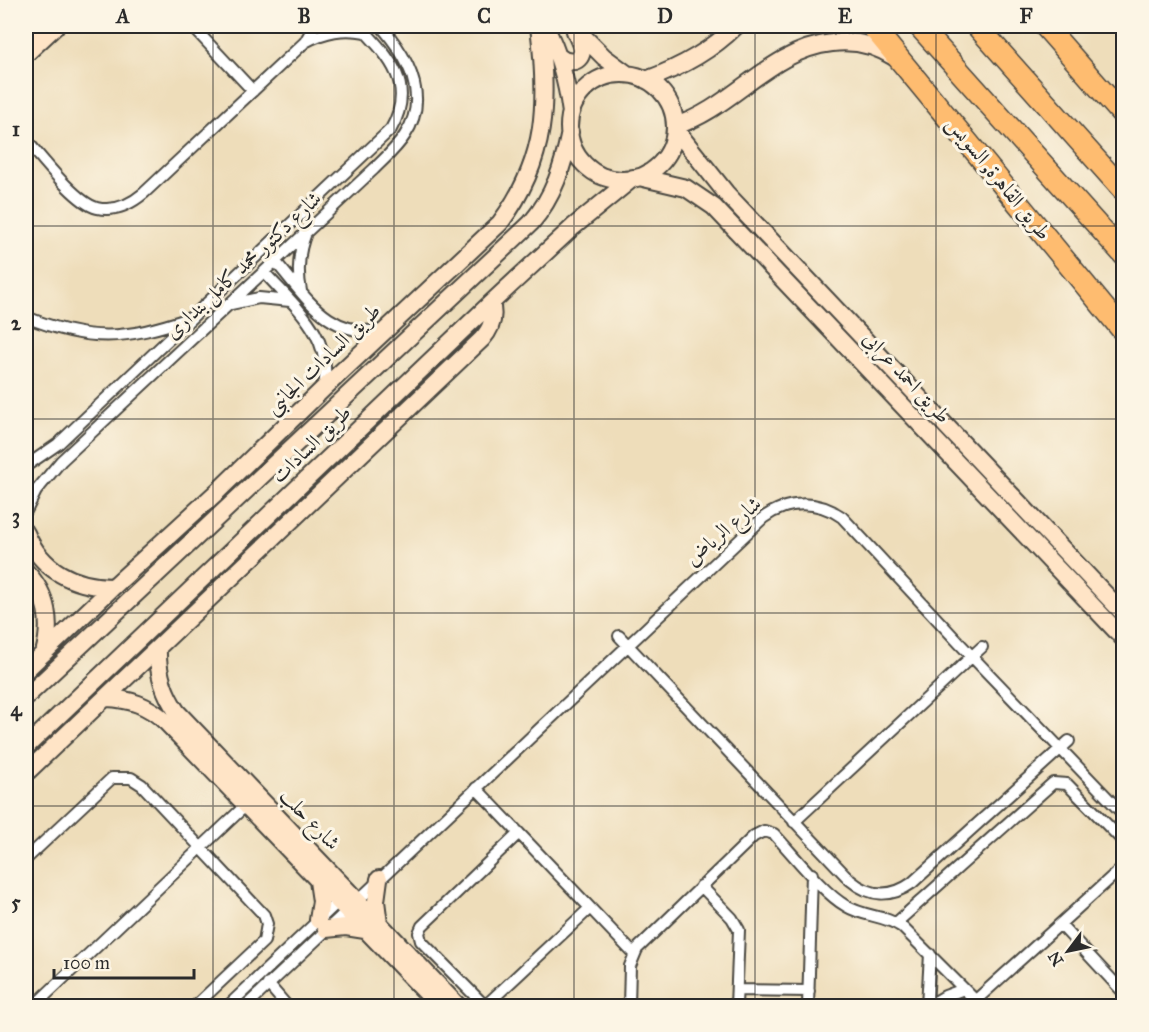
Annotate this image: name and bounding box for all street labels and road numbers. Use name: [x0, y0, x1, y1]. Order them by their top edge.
street label: طريق القاهرة, السويس: [940, 111, 1057, 246]
street label: شارع دكتور محمد كامل بندارى: [159, 186, 330, 348]
street label: طريق السادات الجانبى: [260, 298, 387, 422]
street label: طريق احمد عرابى: [856, 325, 956, 430]
street label: طريق السادات: [266, 399, 356, 489]
street label: شارع الرياض: [679, 491, 770, 575]
street label: شارع حلب: [271, 782, 346, 859]

